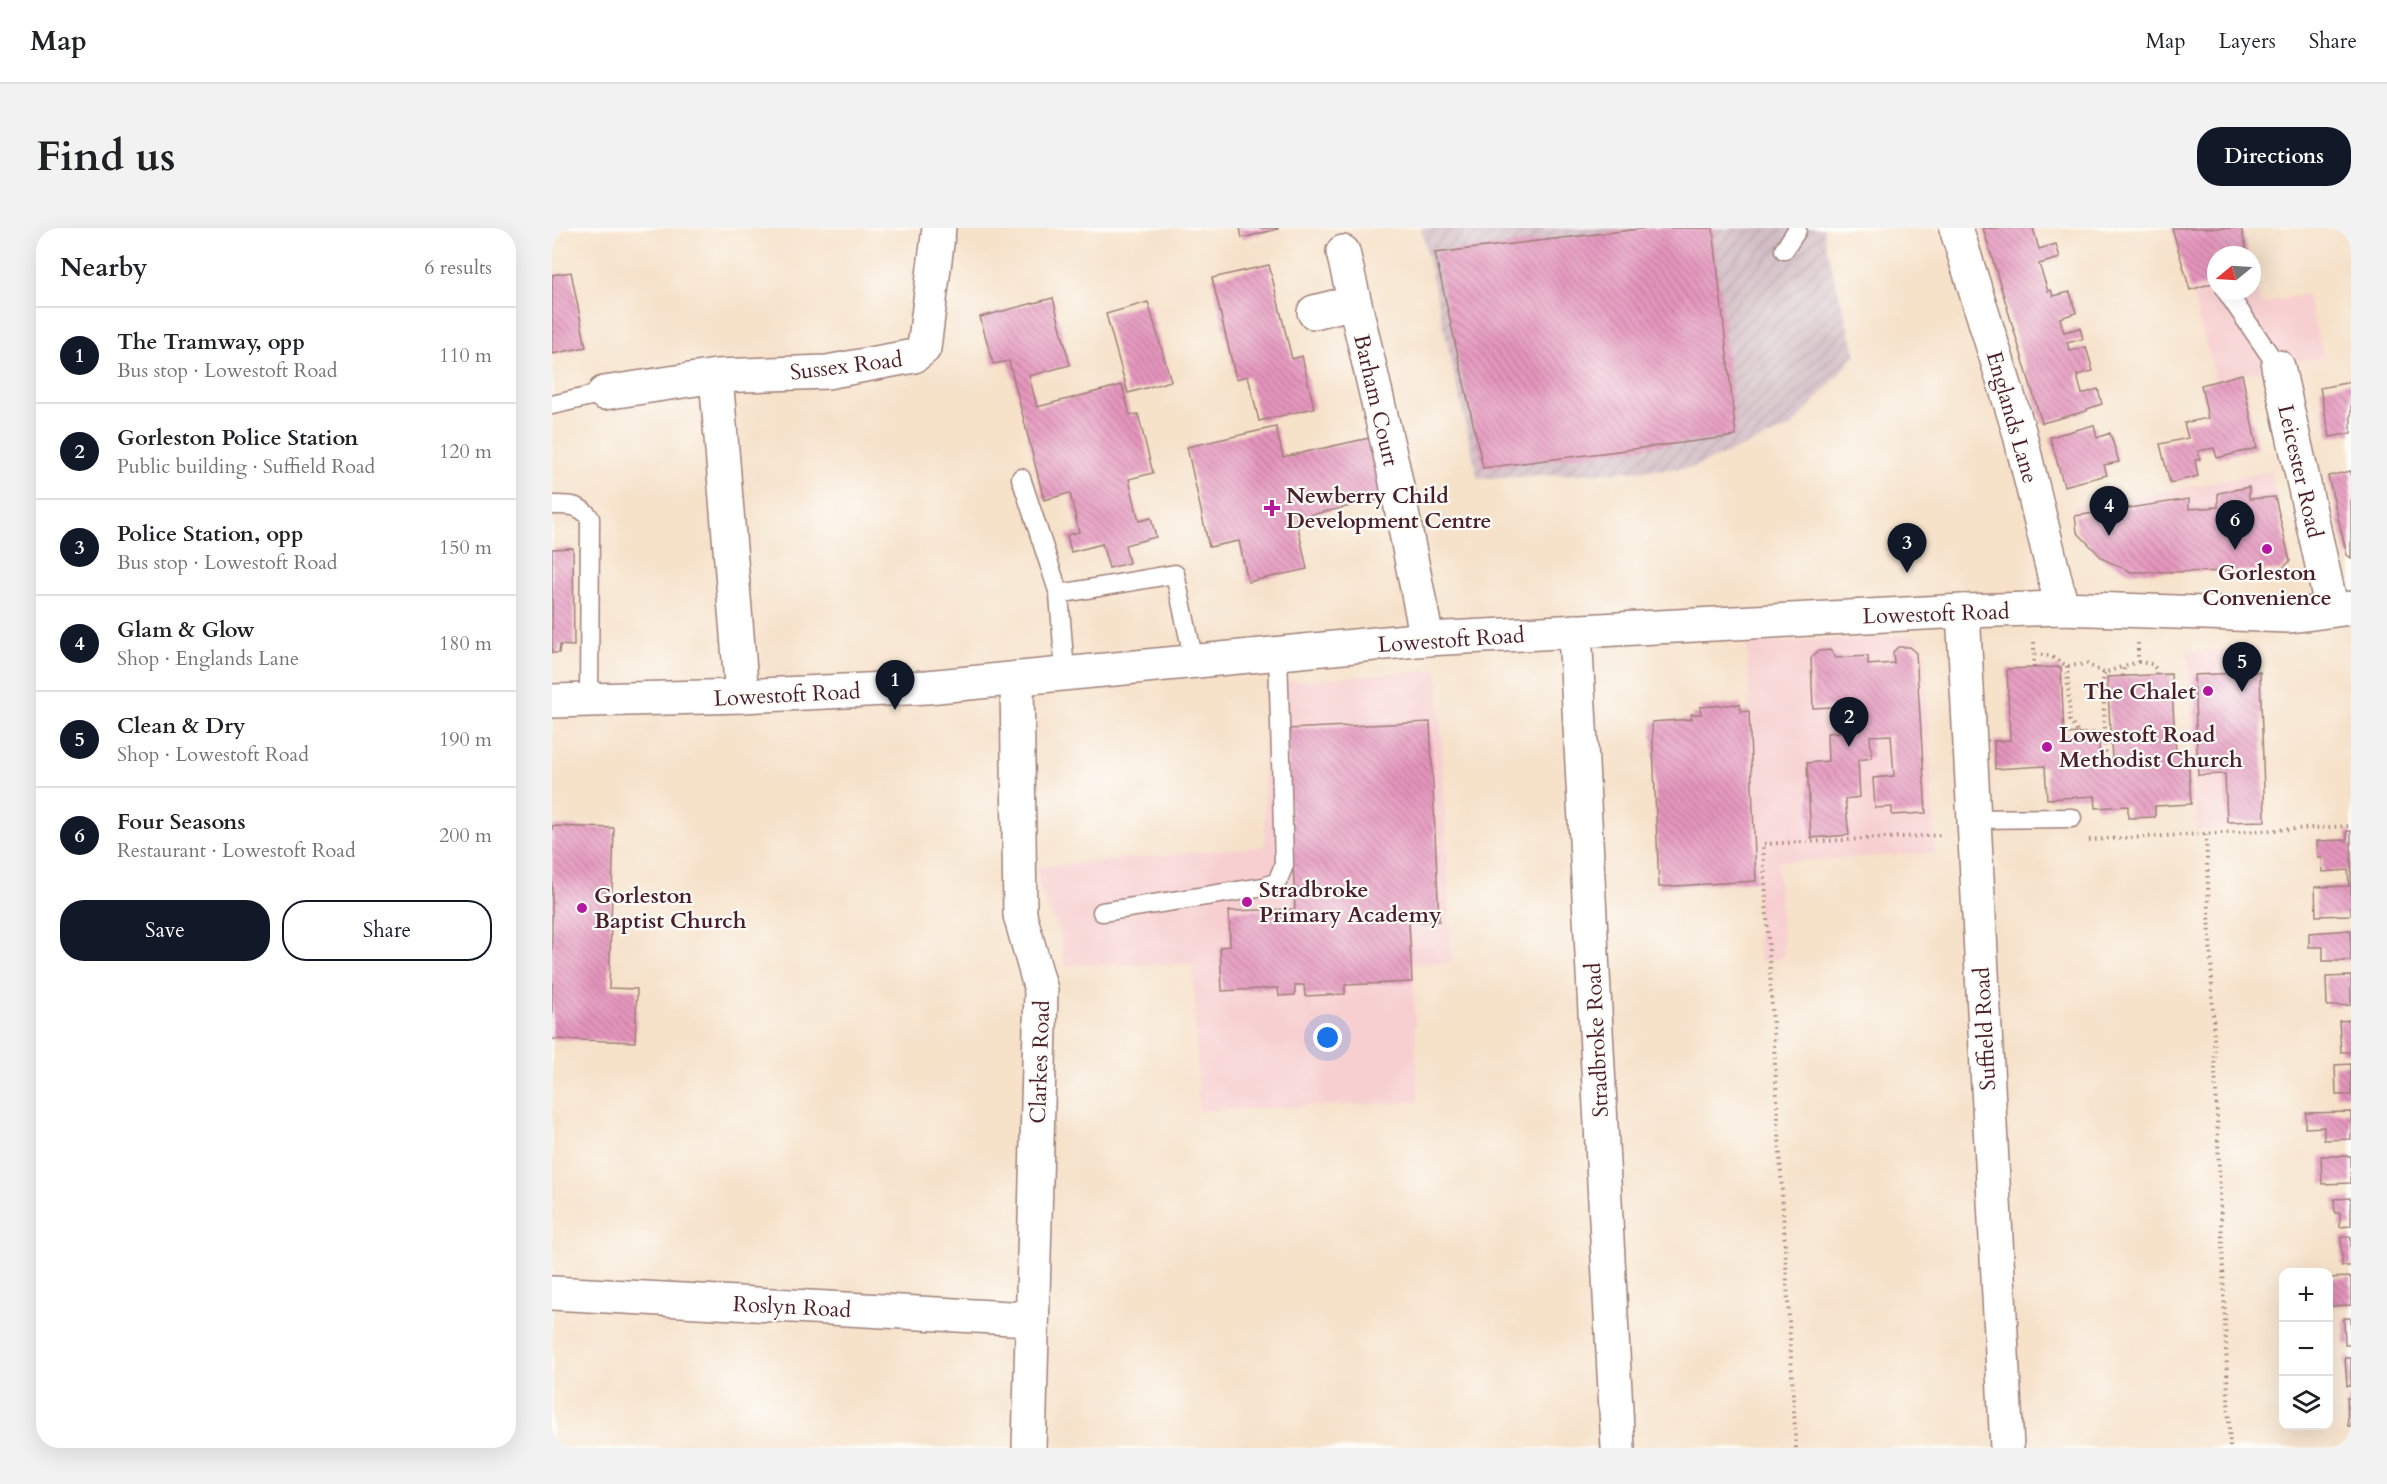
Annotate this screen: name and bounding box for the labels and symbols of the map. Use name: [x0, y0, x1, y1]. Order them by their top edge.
north arrow: [2207, 246, 2261, 300]
street label: Barham Court: [1346, 331, 1406, 469]
street label: Sussex Road: [788, 344, 904, 388]
street label: Englands Lane: [1979, 348, 2045, 487]
street label: Leicester Road: [2270, 402, 2330, 541]
place label: Newberry Child Development Centre: [1286, 481, 1491, 536]
pin: 4: [2090, 486, 2128, 536]
marker: Newberry Child Development Centre: [1263, 499, 1281, 517]
pin: 6: [2216, 500, 2254, 550]
pin: 3: [1888, 524, 1926, 573]
marker: Gorleston Convenience: [2260, 542, 2274, 556]
place label: Gorleston Convenience: [2202, 558, 2332, 613]
street label: Lowestoft Road: [1862, 596, 2010, 632]
street label: Lowestoft Road: [1377, 620, 1526, 660]
pin: 5: [2222, 642, 2262, 692]
pin: 1: [876, 660, 914, 710]
street label: Lowestoft Road: [713, 676, 861, 714]
place label: The Chalet: [2083, 677, 2196, 707]
marker: The Chalet: [2201, 684, 2215, 698]
pin: 2: [1830, 698, 1868, 747]
place label: Lowestoft Road Methodist Church: [2059, 720, 2243, 775]
marker: Lowestoft Road Methodist Church: [2040, 740, 2054, 754]
place label: Stradbroke Primary Academy: [1259, 875, 1442, 930]
place label: Gorleston Baptist Church: [594, 881, 747, 936]
marker: Stradbroke Primary Academy: [1240, 895, 1254, 909]
marker: Gorleston Baptist Church: [575, 901, 589, 915]
street label: Stradbroke Road: [1578, 962, 1616, 1118]
street label: Suffield Road: [1967, 966, 2003, 1091]
street label: Clarkes Road: [1023, 1000, 1057, 1124]
your location: [1313, 1023, 1342, 1052]
street label: Roslyn Road: [732, 1289, 852, 1325]

